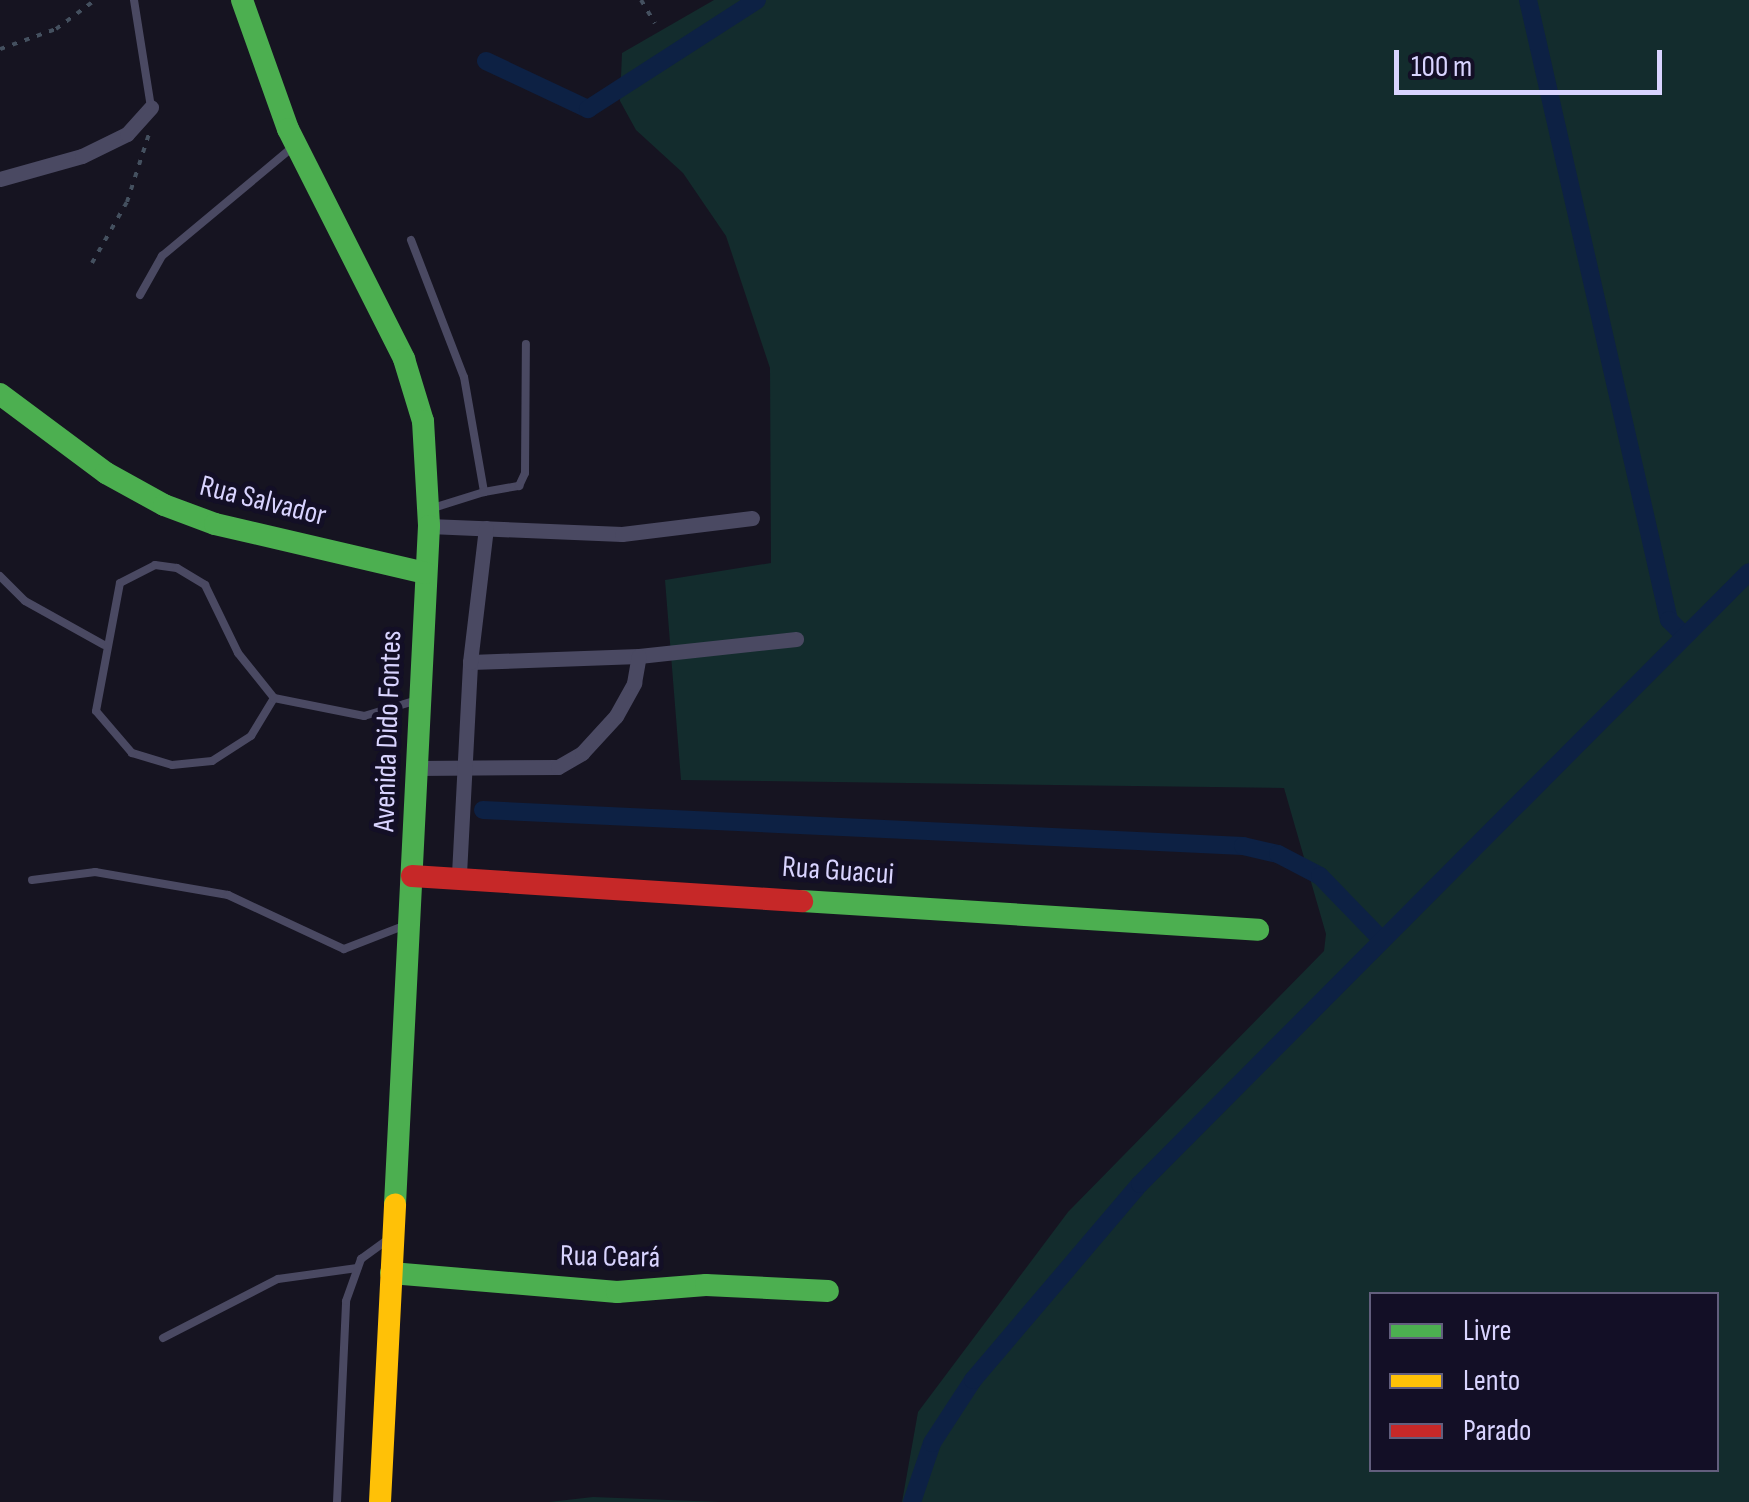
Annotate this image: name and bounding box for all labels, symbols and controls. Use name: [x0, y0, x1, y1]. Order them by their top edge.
scale bar: [1399, 30, 1666, 92]
text: 100 m: [1411, 49, 1472, 85]
street label: Rua Salvador: [196, 468, 330, 534]
street label: Avenida Dido Fontes: [366, 630, 410, 832]
street label: Rua Guacui: [781, 849, 895, 893]
street label: Rua Ceará: [560, 1238, 660, 1276]
legend: [1369, 1292, 1719, 1472]
text: Livre: [1463, 1313, 1511, 1349]
text: Lento: [1463, 1363, 1520, 1399]
text: Parado: [1463, 1413, 1531, 1449]

